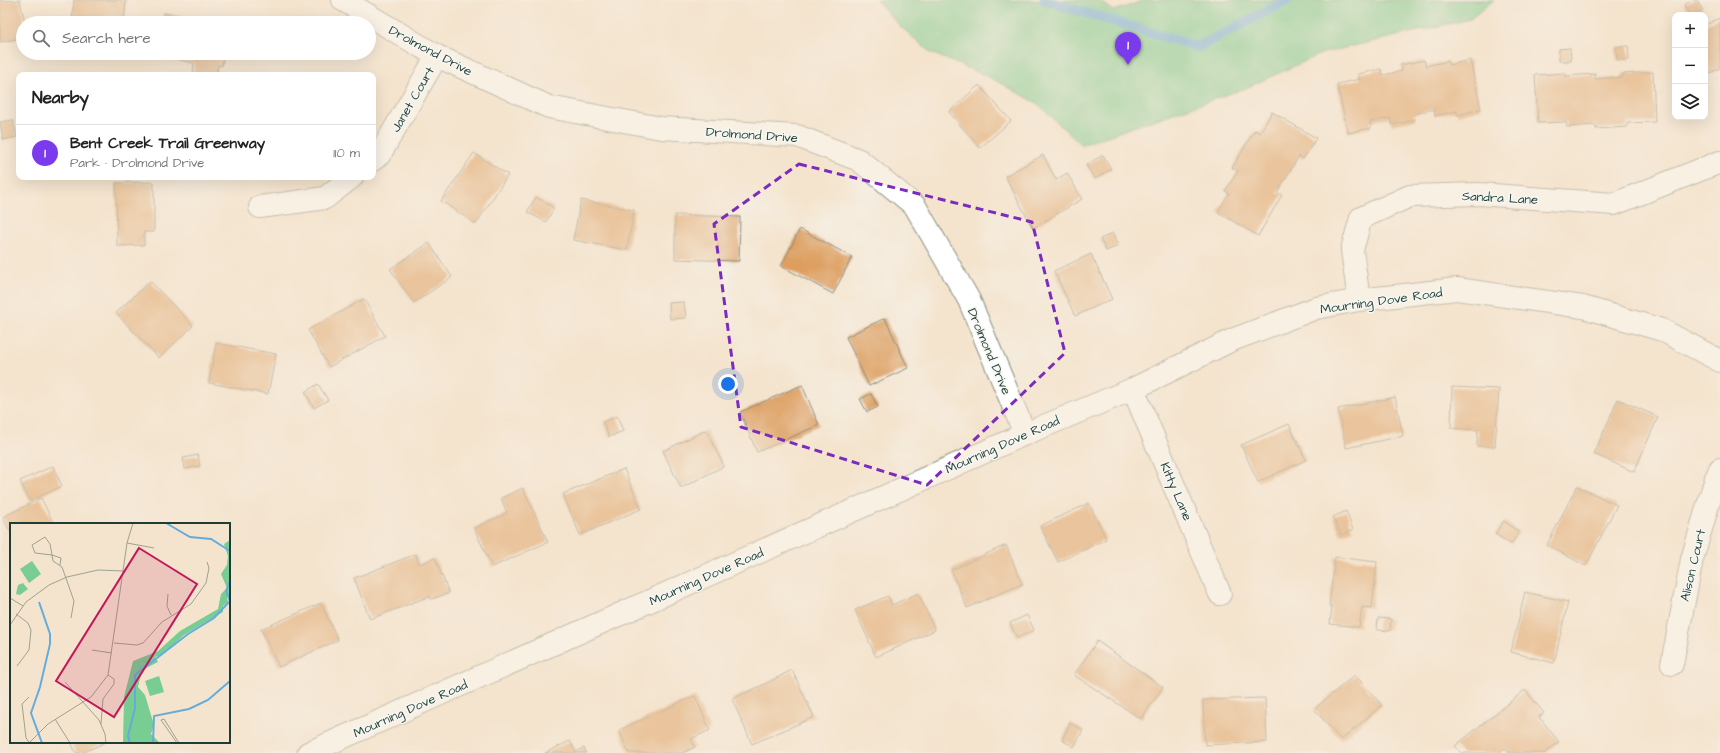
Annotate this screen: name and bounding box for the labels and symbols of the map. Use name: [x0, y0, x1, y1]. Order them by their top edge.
street label: Drolmond Drive: [386, 21, 475, 80]
pin: 1: [1115, 32, 1141, 65]
street label: Janet Court: [387, 63, 439, 136]
street label: Drolmond Drive: [705, 123, 799, 147]
street label: Sandra Lane: [1461, 187, 1539, 209]
street label: Mourning Dove Road: [1319, 283, 1444, 319]
street label: Drolmond Drive: [963, 305, 1015, 397]
your location: [718, 374, 738, 394]
street label: Mourning Dove Road: [942, 411, 1063, 479]
street label: Kitty Lane: [1155, 459, 1196, 524]
inset map: [10, 523, 230, 743]
street label: Alison Court: [1676, 527, 1710, 603]
street label: Mourning Dove Road: [646, 543, 767, 611]
street label: Mourning Dove Road: [350, 675, 471, 743]

